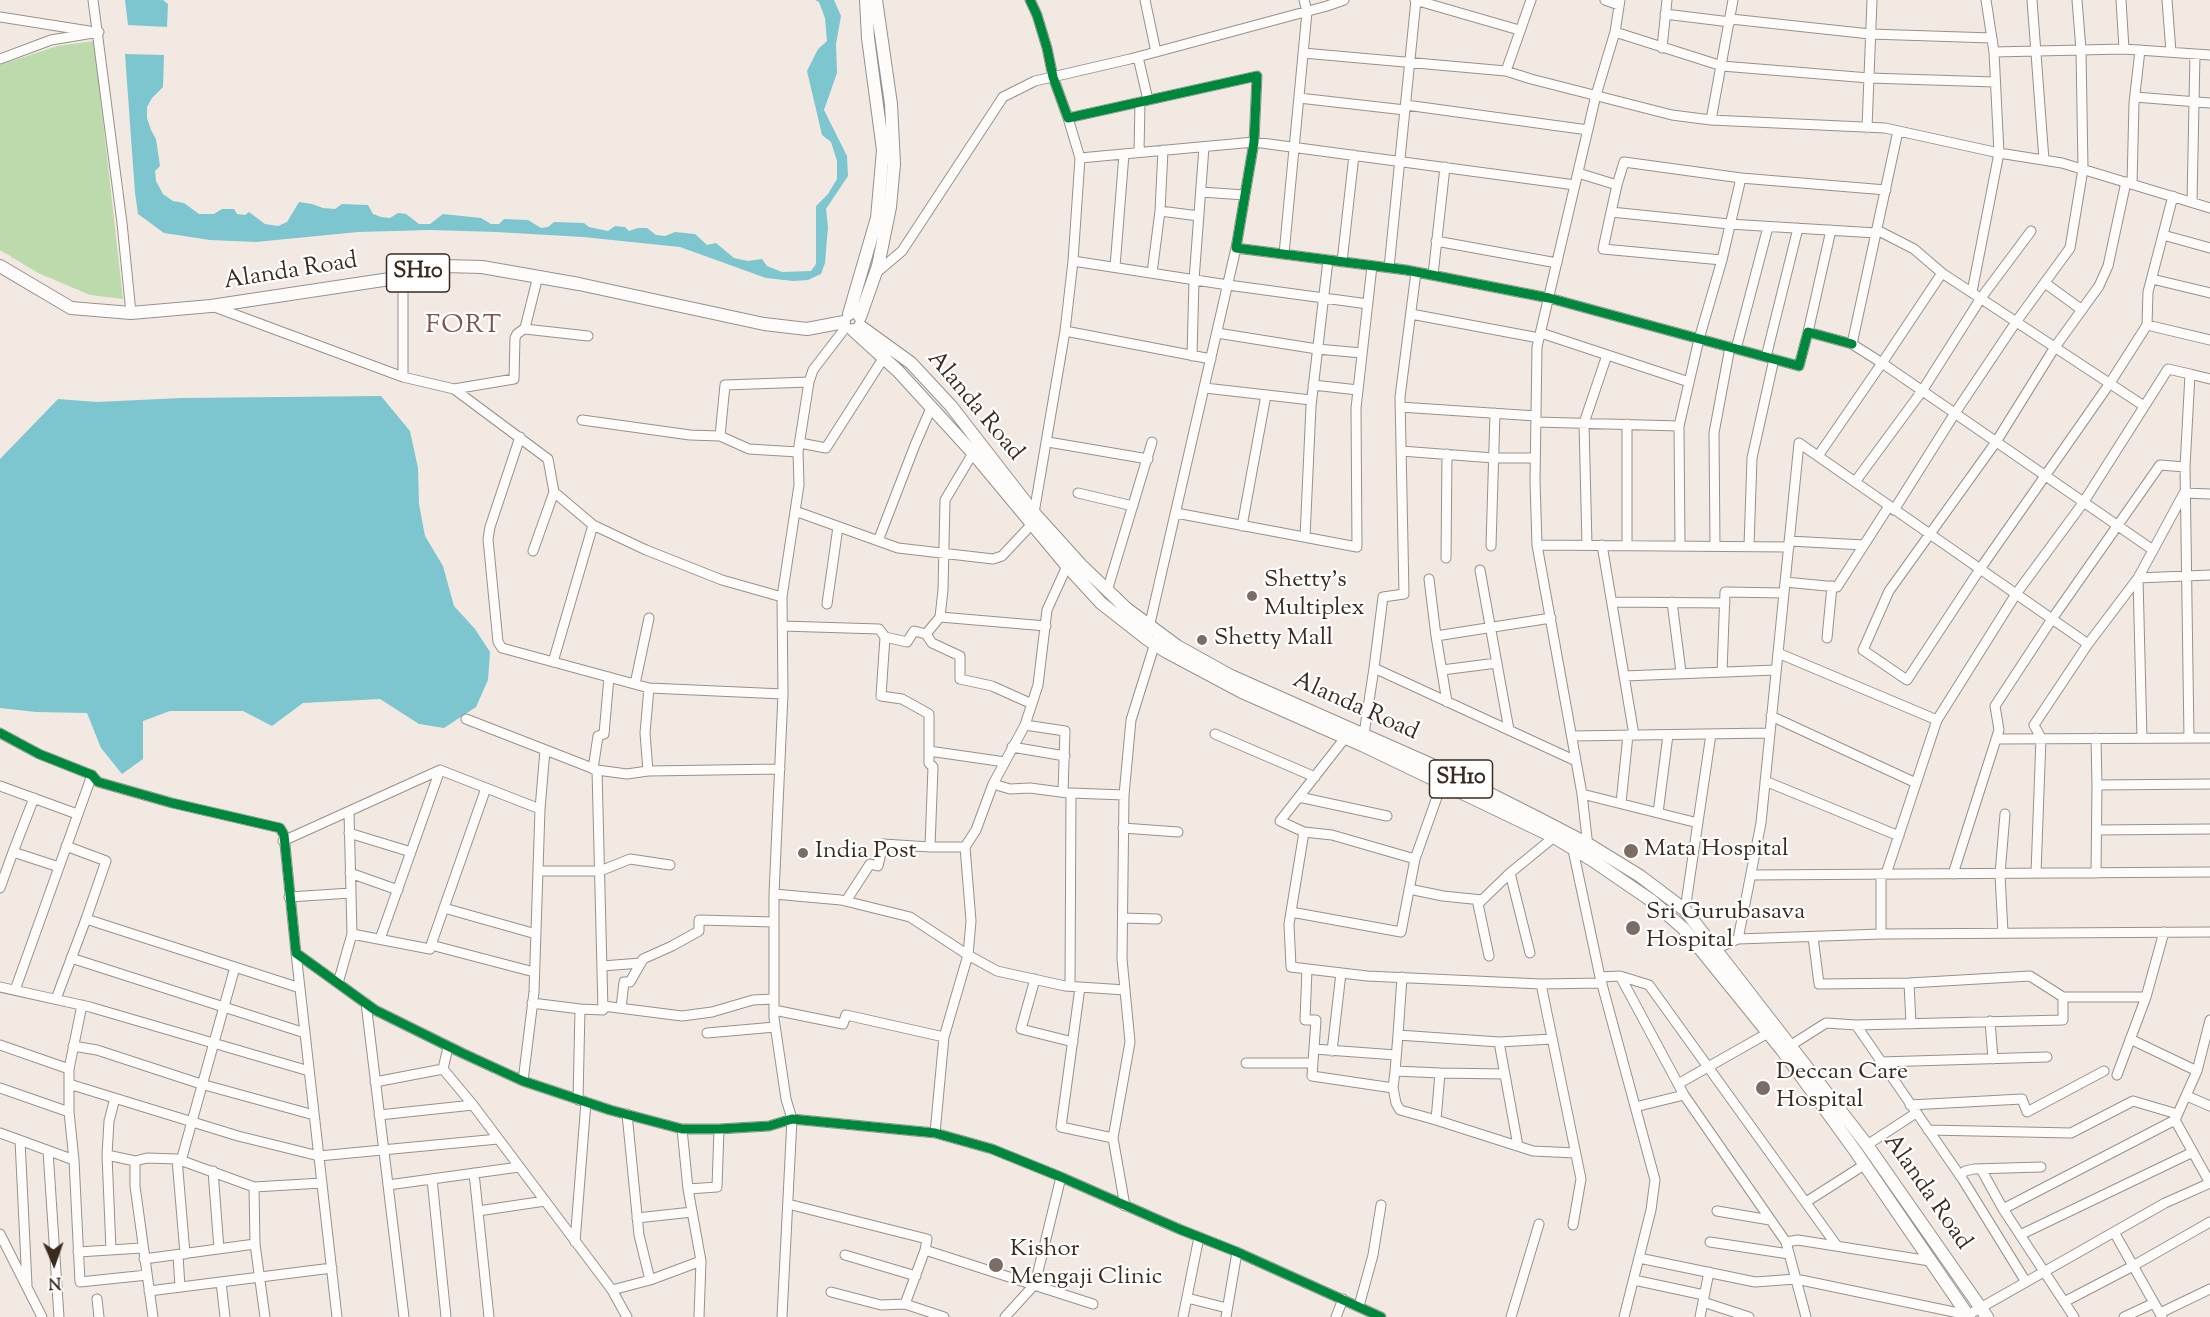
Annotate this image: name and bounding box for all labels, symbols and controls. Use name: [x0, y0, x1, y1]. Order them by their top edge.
street label: Alanda Road: [222, 248, 360, 298]
road number: SH10: [386, 254, 450, 292]
district label: FORT: [425, 312, 503, 344]
street label: Alanda Road: [920, 346, 1028, 468]
place label: Shetty's Multiplex: [1264, 568, 1365, 624]
marker: Shetty's Multiplex: [1245, 589, 1259, 603]
place label: Shetty Mall: [1214, 626, 1333, 654]
marker: Shetty Mall: [1195, 633, 1209, 647]
street label: Alanda Road: [1288, 667, 1422, 749]
road number: SH10: [1430, 760, 1492, 798]
place label: Mata Hospital: [1644, 837, 1789, 865]
place label: India Post: [815, 839, 917, 867]
marker: Mata Hospital: [1622, 842, 1640, 860]
marker: India Post: [796, 846, 810, 860]
place label: Sri Gurubasava Hospital: [1646, 900, 1805, 956]
marker: Sri Gurubasava Hospital: [1624, 919, 1642, 937]
place label: Deccan Care Hospital: [1776, 1060, 1908, 1116]
marker: Deccan Care Hospital: [1754, 1079, 1772, 1097]
street label: Alanda Road: [1876, 1129, 1976, 1257]
north arrow: [24, 1233, 84, 1293]
place label: Kishor Mengaji Clinic: [1010, 1237, 1163, 1293]
marker: Kishor Mengaji Clinic: [987, 1256, 1005, 1274]
text: N: [48, 1270, 61, 1293]

